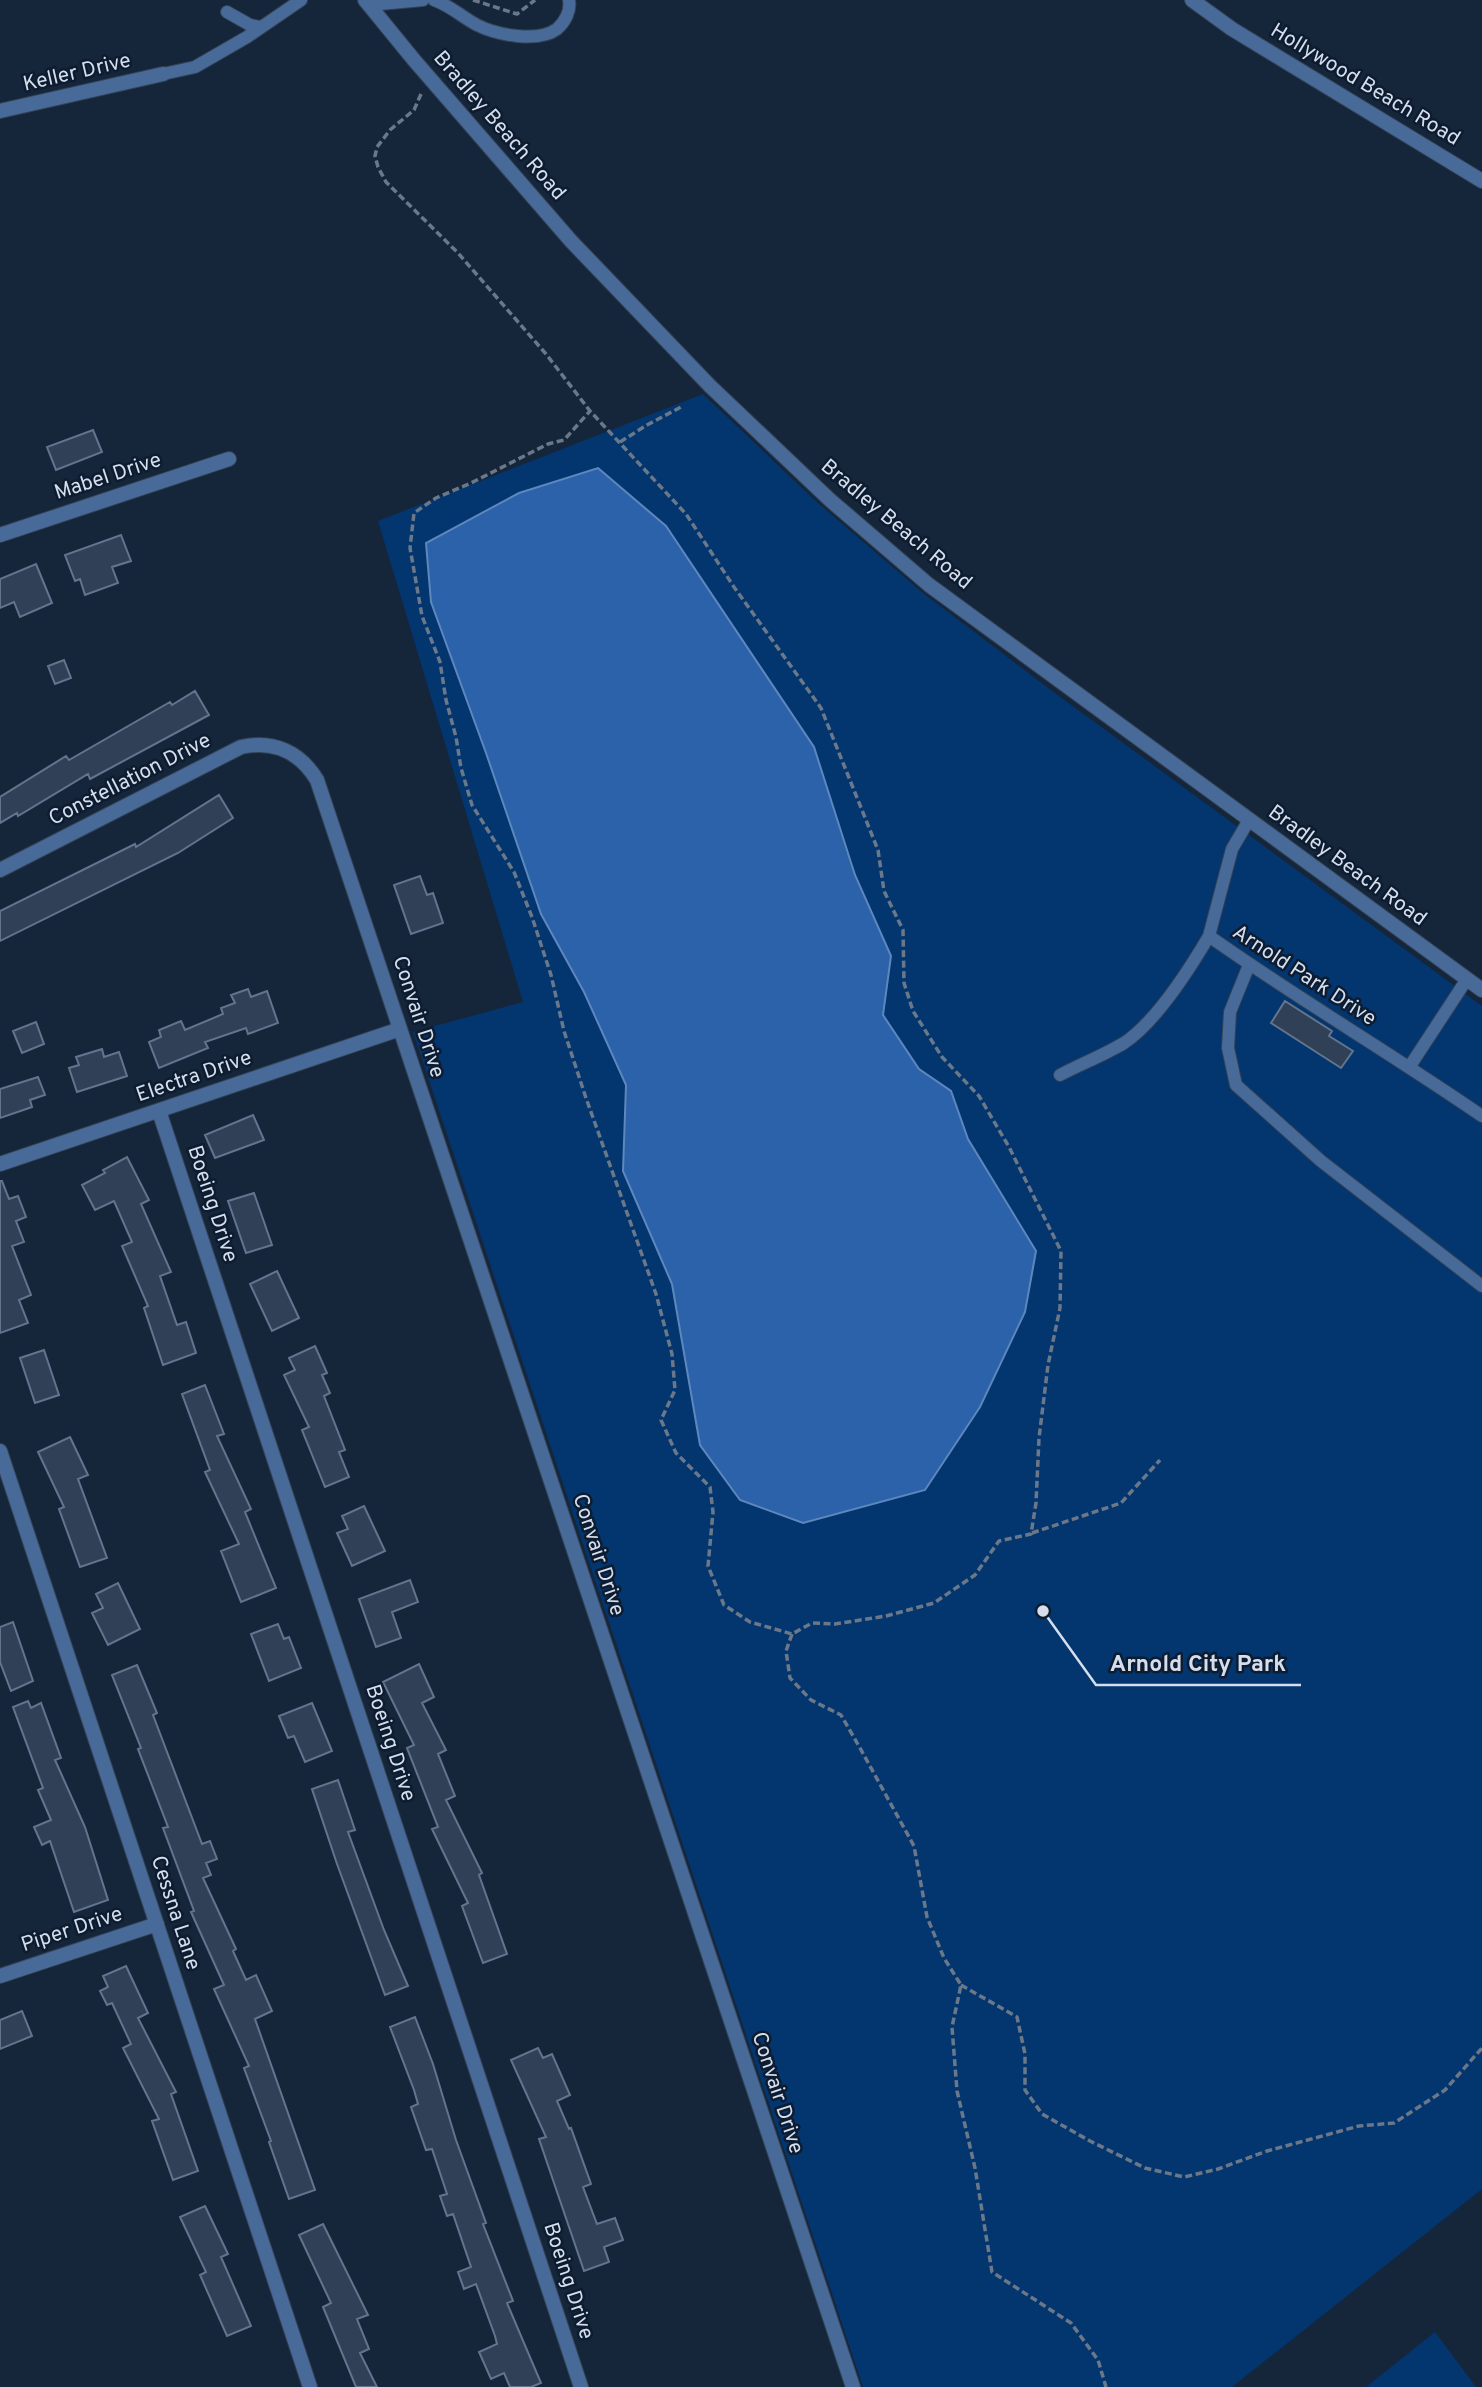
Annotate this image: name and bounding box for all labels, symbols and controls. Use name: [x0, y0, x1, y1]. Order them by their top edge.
street label: Hollywood Beach Road: [1265, 18, 1465, 152]
street label: Bradley Beach Road: [427, 46, 571, 206]
street label: Keller Drive: [20, 47, 134, 99]
street label: Mabel Drive: [51, 447, 165, 507]
street label: Bradley Beach Road: [815, 454, 977, 596]
street label: Constellation Drive: [44, 727, 216, 833]
street label: Bradley Beach Road: [1262, 799, 1432, 933]
street label: Arnold Park Drive: [1227, 919, 1381, 1033]
street label: Convair Drive: [386, 953, 450, 1081]
street label: Electra Drive: [133, 1045, 255, 1109]
street label: Boeing Drive: [180, 1142, 244, 1266]
street label: Convair Drive: [566, 1491, 630, 1619]
callout: Arnold City Park: [1096, 1641, 1301, 1685]
text: Arnold City Park: [1110, 1651, 1286, 1680]
street label: Boeing Drive: [358, 1681, 422, 1805]
street label: Cessna Lane: [144, 1852, 206, 1974]
street label: Piper Drive: [18, 1901, 126, 1959]
street label: Convair Drive: [745, 2029, 809, 2157]
street label: Boeing Drive: [536, 2219, 600, 2343]

